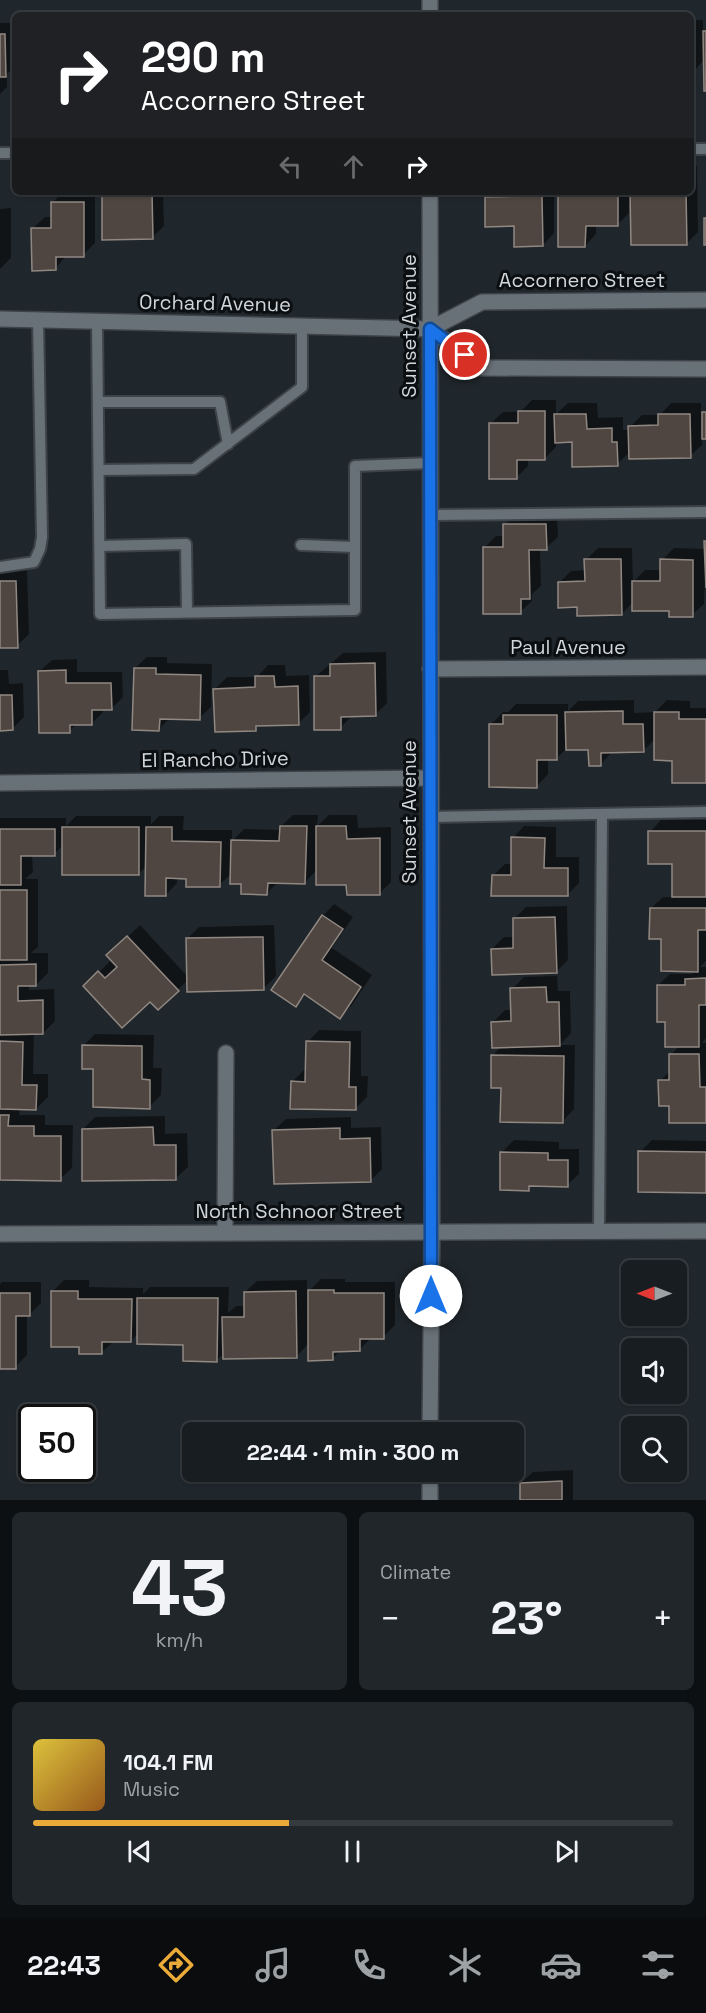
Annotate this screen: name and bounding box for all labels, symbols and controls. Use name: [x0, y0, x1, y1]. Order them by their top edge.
text: 290 m: [141, 31, 266, 84]
icon: right: [42, 36, 120, 114]
text: Accornero Street: [141, 83, 366, 118]
icon: left: [274, 150, 307, 183]
icon: ahead: [337, 150, 370, 183]
icon: right: [400, 150, 433, 183]
street label: Sunset Avenue: [396, 254, 422, 398]
street label: Accornero Street: [499, 267, 665, 293]
street label: Orchard Avenue: [139, 289, 291, 317]
pin: [439, 329, 490, 380]
icon: arrive: [448, 338, 481, 371]
street label: Paul Avenue: [510, 634, 626, 660]
street label: Sunset Avenue: [396, 740, 422, 884]
street label: El Rancho Drive: [141, 745, 289, 773]
street label: North Schnoor Street: [195, 1198, 403, 1224]
north arrow: [621, 1260, 687, 1326]
map controls: [621, 1260, 687, 1482]
position arrow: [399, 1264, 463, 1328]
button: sound: [621, 1338, 687, 1404]
speed limit sign: 50: [18, 1404, 96, 1482]
button: search: [621, 1416, 687, 1482]
text: 22:44 · 1 min · 300 m: [247, 1438, 459, 1466]
text: 43: [131, 1538, 228, 1638]
text: Climate: [380, 1559, 451, 1585]
text: 23°: [491, 1590, 562, 1647]
text: −: [380, 1598, 400, 1640]
text: +: [653, 1598, 673, 1640]
text: km/h: [156, 1627, 203, 1653]
text: 104.1 FM: [123, 1748, 213, 1776]
text: Music: [123, 1776, 180, 1802]
icon: previous: [123, 1835, 156, 1868]
icon: pause: [336, 1835, 369, 1868]
icon: next: [550, 1835, 583, 1868]
icon: directions: [155, 1944, 197, 1986]
icon: music: [252, 1944, 294, 1986]
icon: phone: [348, 1944, 390, 1986]
icon: climate: [444, 1944, 486, 1986]
icon: car: [540, 1944, 582, 1986]
icon: filters: [637, 1944, 679, 1986]
text: 22:43: [27, 1948, 101, 1983]

